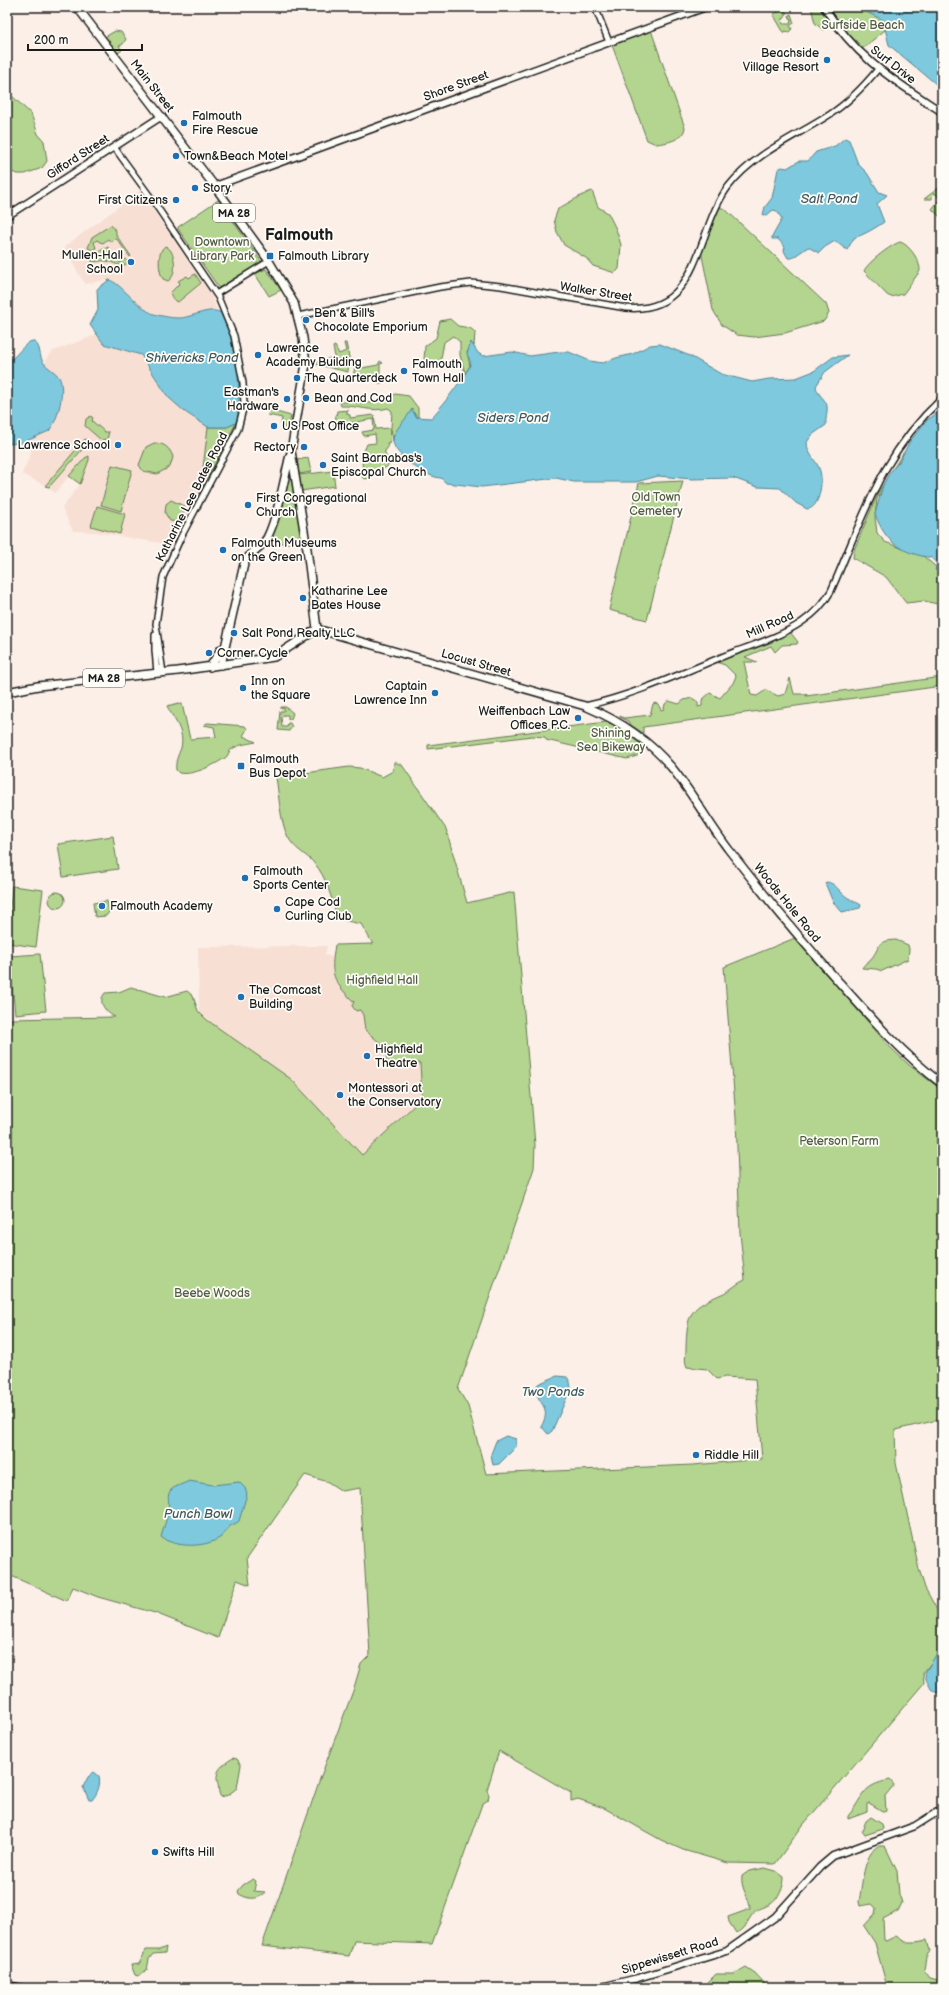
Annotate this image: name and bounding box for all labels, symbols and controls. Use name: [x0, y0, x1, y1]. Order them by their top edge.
park label: Surfside Beach: [822, 18, 905, 33]
scale bar: [28, 26, 142, 52]
text: 200 m: [34, 33, 68, 48]
street label: Surf Drive: [867, 43, 919, 87]
place label: Beachside Village Resort: [743, 46, 819, 75]
marker: Beachside Village Resort: [822, 55, 832, 65]
street label: Main Street: [127, 57, 177, 116]
street label: Shore Street: [422, 67, 491, 105]
place label: Falmouth Fire Rescue: [192, 109, 258, 138]
marker: Falmouth Fire Rescue: [179, 118, 189, 128]
street label: Gifford Street: [44, 131, 112, 183]
place label: Town&Beach Motel: [184, 149, 288, 164]
marker: Town&Beach Motel: [171, 151, 181, 161]
place label: Story.: [203, 181, 232, 196]
marker: Story.: [190, 183, 200, 193]
water label: Salt Pond: [801, 191, 858, 207]
place label: First Citizens: [98, 193, 168, 208]
marker: First Citizens: [171, 195, 181, 205]
road number: MA 28: [213, 204, 255, 222]
district label: Falmouth: [265, 226, 333, 245]
park label: Downtown Library Park: [190, 235, 254, 264]
place label: Mullen-Hall School: [61, 248, 123, 277]
place label: Falmouth Library: [278, 249, 369, 264]
marker: Falmouth Library: [265, 251, 275, 261]
marker: Mullen-Hall School: [126, 257, 136, 267]
street label: Walker Street: [559, 279, 633, 305]
place label: Ben & Bill's Chocolate Emporium: [314, 306, 428, 335]
marker: Ben & Bill's Chocolate Emporium: [301, 315, 311, 325]
place label: Lawrence Academy Building: [266, 341, 362, 370]
water label: Shivericks Pond: [146, 350, 239, 366]
marker: Lawrence Academy Building: [253, 350, 263, 360]
place label: Falmouth Town Hall: [412, 357, 464, 386]
marker: Falmouth Town Hall: [399, 366, 409, 376]
place label: The Quarterdeck: [305, 371, 397, 386]
marker: The Quarterdeck: [292, 373, 302, 383]
place label: Eastman's Hardware: [224, 385, 279, 414]
place label: Bean and Cod: [314, 391, 392, 406]
marker: Bean and Cod: [301, 393, 311, 403]
marker: Eastman's Hardware: [282, 394, 292, 404]
water label: Siders Pond: [477, 410, 549, 426]
place label: US Post Office: [282, 419, 359, 434]
marker: US Post Office: [269, 421, 279, 431]
street label: Katharine Lee Bates Road: [153, 430, 231, 564]
place label: Lawrence School: [18, 438, 110, 453]
marker: Lawrence School: [113, 440, 123, 450]
place label: Rectory: [253, 440, 297, 455]
marker: Rectory: [299, 442, 309, 452]
place label: Saint Barnabas's Episcopal Church: [331, 451, 427, 480]
marker: Saint Barnabas's Episcopal Church: [318, 460, 328, 470]
park label: Old Town Cemetery: [629, 490, 683, 519]
place label: First Congregational Church: [256, 491, 367, 520]
marker: First Congregational Church: [243, 500, 253, 510]
place label: Falmouth Museums on the Green: [231, 536, 337, 565]
marker: Falmouth Museums on the Green: [218, 545, 228, 555]
place label: Katharine Lee Bates House: [311, 584, 388, 613]
marker: Katharine Lee Bates House: [298, 593, 308, 603]
street label: Mill Road: [744, 608, 796, 642]
place label: Salt Pond Realty LLC: [242, 626, 356, 641]
marker: Salt Pond Realty LLC: [229, 628, 239, 638]
place label: Corner Cycle: [217, 646, 288, 661]
street label: Locust Street: [439, 646, 513, 680]
marker: Corner Cycle: [204, 648, 214, 658]
road number: MA 28: [83, 669, 125, 687]
place label: Inn on the Square: [251, 674, 310, 703]
place label: Captain Lawrence Inn: [354, 679, 427, 708]
marker: Inn on the Square: [238, 683, 248, 693]
marker: Captain Lawrence Inn: [430, 688, 440, 698]
place label: Weiffenbach Law Offices P.C.: [479, 704, 570, 733]
marker: Weiffenbach Law Offices P.C.: [573, 713, 583, 723]
park label: Shining Sea Bikeway: [577, 726, 646, 755]
place label: Falmouth Bus Depot: [249, 752, 306, 781]
marker: Falmouth Bus Depot: [236, 761, 246, 771]
street label: Woods Hole Road: [750, 860, 824, 946]
place label: Falmouth Sports Center: [253, 864, 329, 893]
marker: Falmouth Sports Center: [240, 873, 250, 883]
place label: Cape Cod Curling Club: [285, 895, 352, 924]
place label: Falmouth Academy: [110, 899, 213, 914]
marker: Falmouth Academy: [97, 901, 107, 911]
marker: Cape Cod Curling Club: [272, 904, 282, 914]
park label: Highfield Hall: [346, 973, 418, 988]
place label: The Comcast Building: [249, 983, 321, 1012]
marker: The Comcast Building: [236, 992, 246, 1002]
place label: Highfield Theatre: [375, 1042, 423, 1071]
marker: Highfield Theatre: [362, 1051, 372, 1061]
place label: Montessori at the Conservatory: [348, 1081, 442, 1110]
marker: Montessori at the Conservatory: [335, 1090, 345, 1100]
park label: Peterson Farm: [799, 1134, 879, 1149]
park label: Beebe Woods: [174, 1286, 250, 1301]
water label: Two Ponds: [522, 1384, 585, 1400]
place label: Riddle Hill: [704, 1448, 759, 1463]
marker: Riddle Hill: [691, 1450, 701, 1460]
water label: Punch Bowl: [164, 1506, 233, 1522]
place label: Swifts Hill: [163, 1845, 215, 1860]
marker: Swifts Hill: [150, 1847, 160, 1857]
street label: Sippewissett Road: [620, 1934, 720, 1978]

